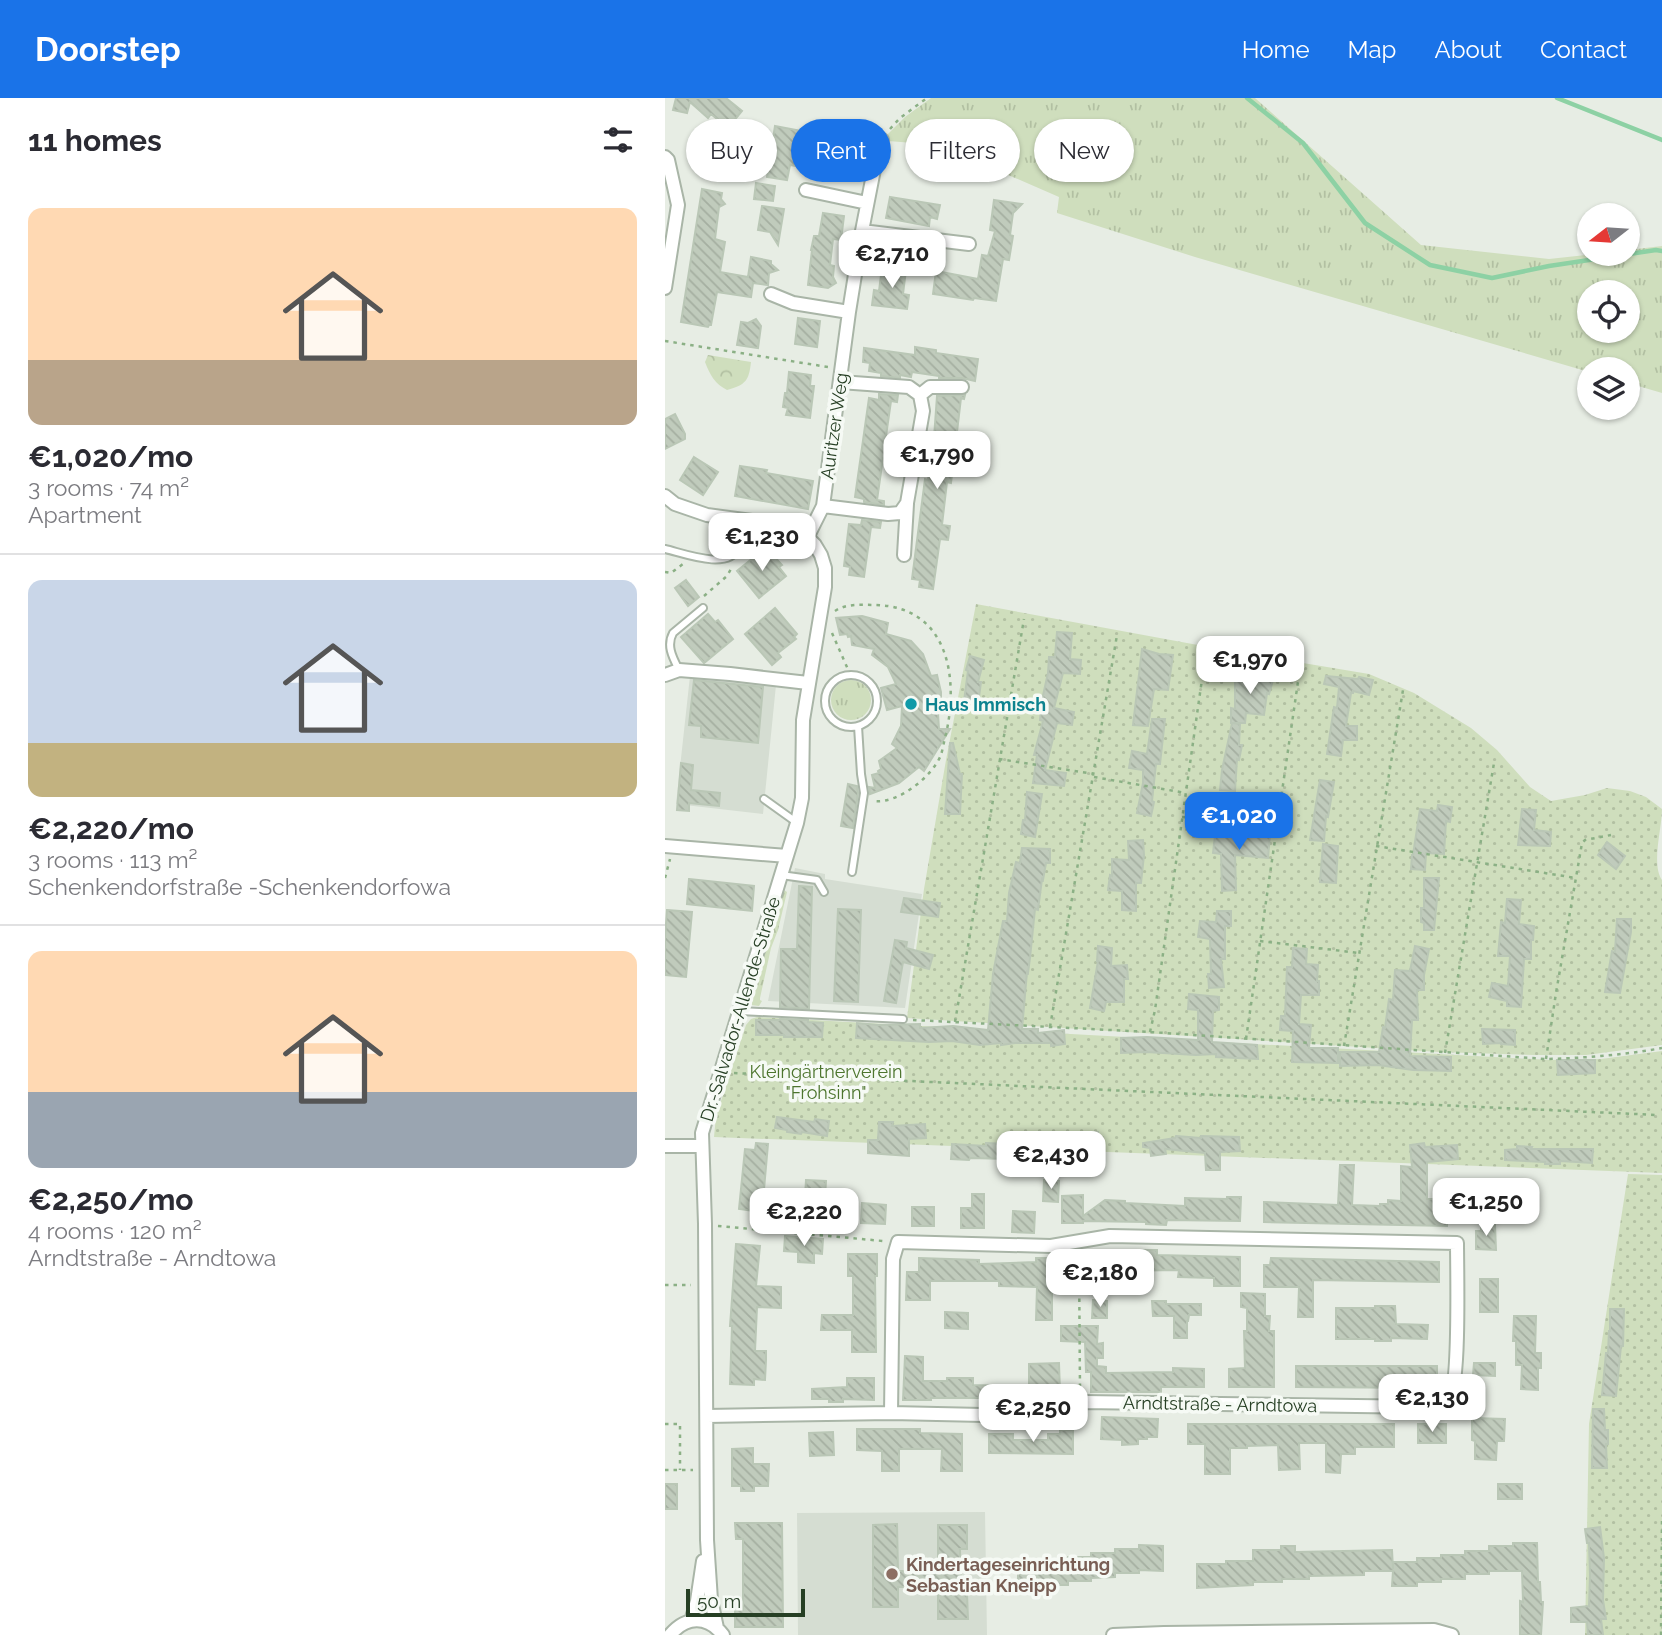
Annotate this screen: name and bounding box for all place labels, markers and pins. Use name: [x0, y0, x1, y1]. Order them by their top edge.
pin: €2,710: [835, 230, 949, 290]
pin: €1,790: [880, 432, 994, 491]
pin: €1,230: [705, 514, 819, 573]
pin: €1,970: [1193, 636, 1307, 696]
place label: Haus Immisch: [925, 694, 1046, 715]
marker: Haus Immisch: [903, 696, 919, 712]
pin: €1,020: [1182, 792, 1296, 852]
pin: €2,430: [994, 1132, 1108, 1191]
pin: €1,250: [1429, 1178, 1543, 1238]
pin: €2,220: [747, 1188, 861, 1248]
pin: €2,180: [1043, 1250, 1157, 1309]
pin: €2,130: [1375, 1374, 1489, 1434]
pin: €2,250: [976, 1384, 1090, 1444]
place label: Kindertageseinrichtung Sebastian Kneipp: [906, 1554, 1110, 1596]
marker: Kindertageseinrichtung Sebastian Kneipp: [884, 1566, 900, 1582]

